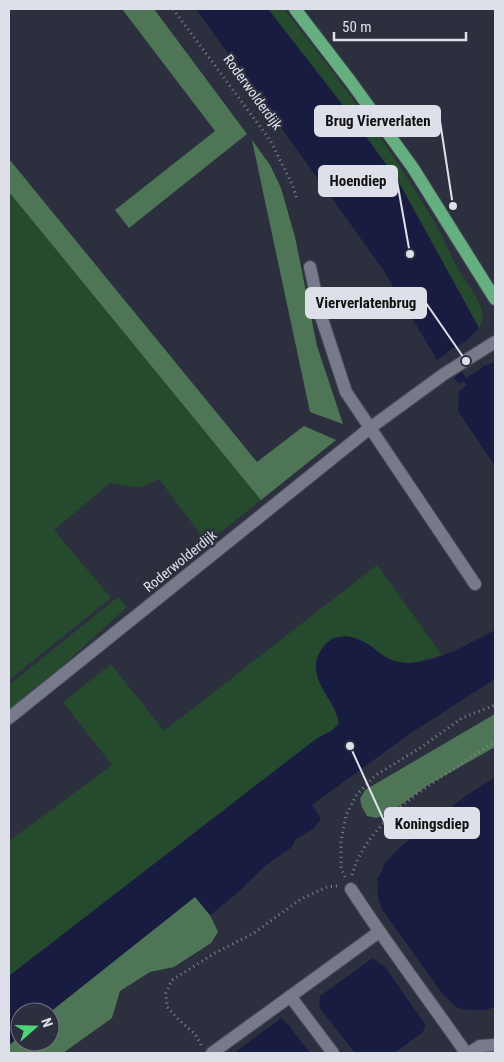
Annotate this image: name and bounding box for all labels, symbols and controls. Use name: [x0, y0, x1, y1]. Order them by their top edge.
scale bar: [334, 10, 466, 42]
text: 50 m: [342, 18, 372, 36]
street label: Roderwolderdijk: [220, 51, 286, 133]
callout: Brug Vierverlaten: [315, 106, 440, 136]
text: Brug Vierverlaten: [325, 112, 431, 130]
callout: Hoendiep: [319, 166, 397, 196]
text: Hoendiep: [329, 172, 387, 190]
callout: Vierverlatenbrug: [306, 288, 426, 318]
text: Vierverlatenbrug: [316, 294, 416, 312]
street label: Roderwolderdijk: [140, 526, 220, 595]
callout: Koningsdiep: [385, 808, 479, 838]
text: Koningsdiep: [395, 815, 469, 833]
north arrow: [10, 1002, 60, 1052]
text: N: [38, 1016, 56, 1029]

